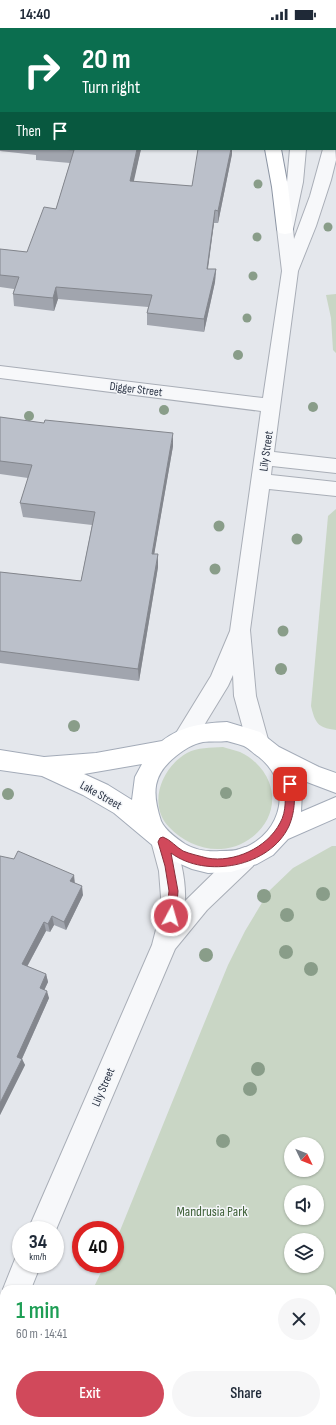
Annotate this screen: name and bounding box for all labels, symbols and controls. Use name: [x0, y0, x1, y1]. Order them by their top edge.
text: 14:40: [20, 5, 50, 24]
text: 20 m: [82, 43, 131, 76]
icon: right: [16, 44, 68, 96]
text: Turn right: [82, 77, 140, 98]
icon: arrive: [49, 120, 71, 142]
text: Then: [16, 122, 41, 141]
street label: Digger Street: [109, 379, 164, 400]
street label: Lily Street: [256, 430, 277, 472]
pin: [273, 767, 307, 801]
icon: arrive: [279, 773, 301, 795]
street label: Lake Street: [77, 778, 125, 813]
position arrow: [150, 895, 192, 937]
street label: Lily Street: [89, 1065, 118, 1109]
north arrow: [284, 1137, 324, 1177]
map controls: [284, 1137, 324, 1273]
button: sound: [284, 1185, 324, 1225]
park label: Mandrusia Park: [176, 1203, 248, 1220]
speed limit sign: 40: [72, 1221, 124, 1273]
text: 34: [29, 1230, 47, 1254]
button: layers: [284, 1233, 324, 1273]
text: km/h: [29, 1251, 47, 1263]
text: 1 min: [16, 1296, 60, 1325]
button: close: [278, 1298, 320, 1340]
text: 60 m · 14:41: [16, 1326, 67, 1342]
button: Exit: [16, 1371, 164, 1417]
button: Share: [172, 1371, 320, 1417]

